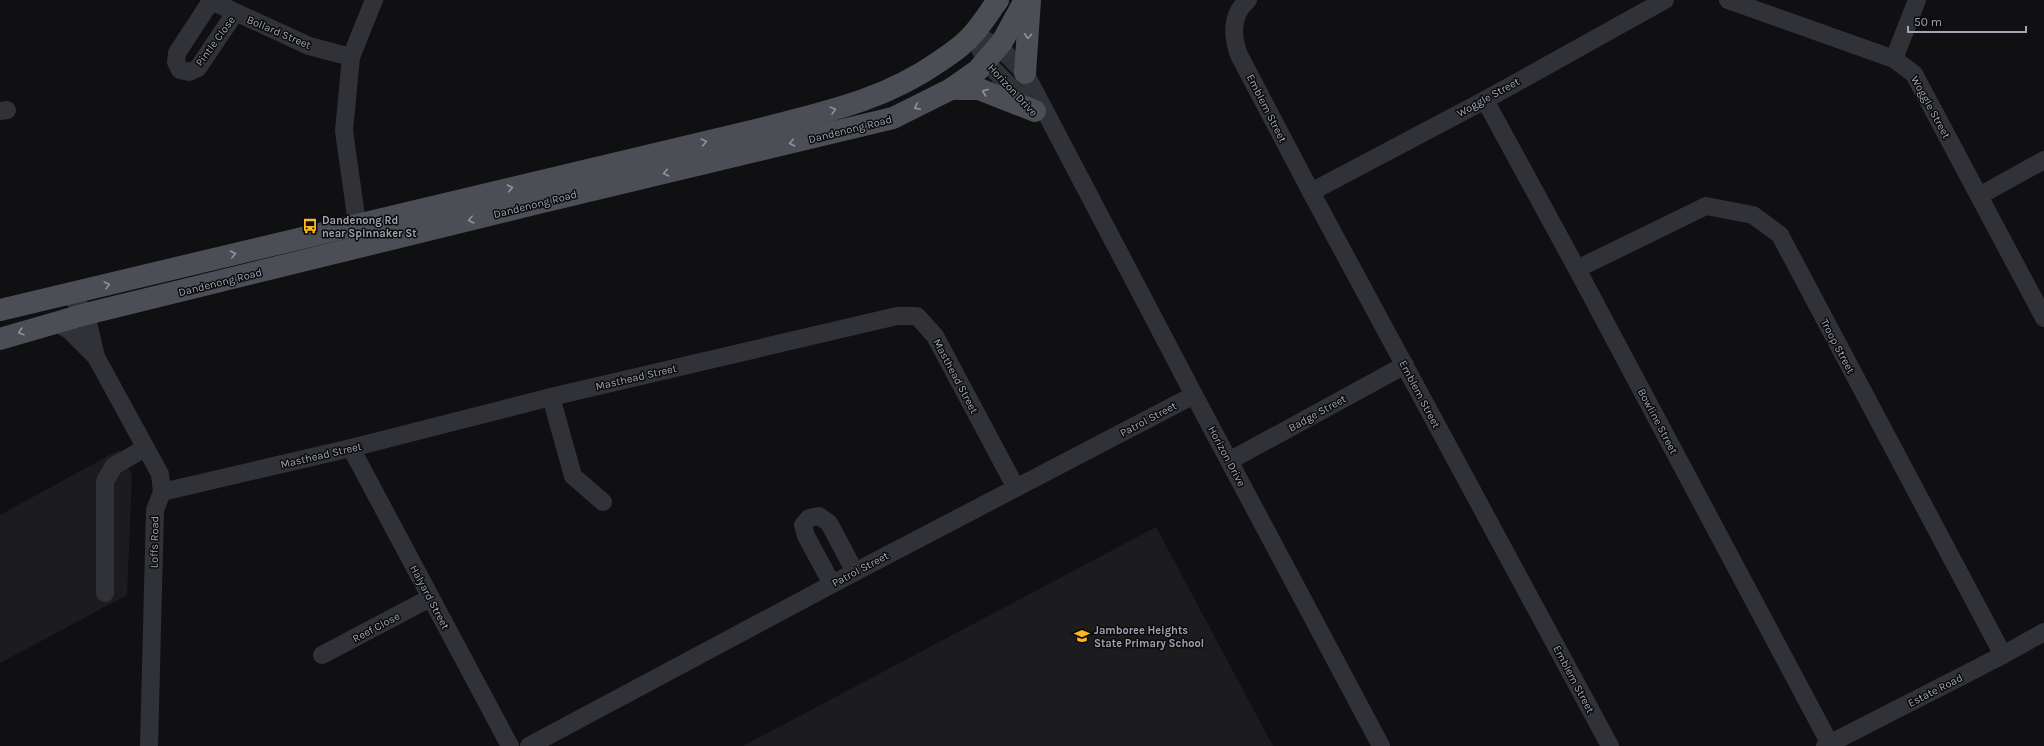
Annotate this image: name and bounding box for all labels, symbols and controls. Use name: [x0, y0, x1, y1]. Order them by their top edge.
scale bar: [1908, 8, 2026, 34]
street label: Pintle Close: [193, 13, 238, 69]
street label: Bollard Street: [245, 13, 313, 52]
text: 50 m: [1914, 15, 1942, 29]
one-way arrow: [1023, 33, 1032, 39]
street label: Horizon Drive: [985, 61, 1040, 119]
street label: Emblem Street: [1244, 72, 1289, 145]
street label: Woggle Street: [1908, 74, 1953, 141]
street label: Woggle Street: [1455, 75, 1522, 120]
one-way arrow: [982, 88, 989, 96]
one-way arrow: [913, 102, 921, 109]
one-way arrow: [829, 106, 836, 115]
street label: Dandenong Road: [807, 113, 893, 146]
one-way arrow: [789, 138, 796, 147]
one-way arrow: [701, 139, 707, 147]
one-way arrow: [663, 168, 669, 176]
one-way arrow: [506, 185, 513, 193]
street label: Dandenong Road: [492, 188, 578, 221]
place label: Dandenong Rd near Spinnaker St: [322, 214, 417, 240]
one-way arrow: [468, 215, 475, 223]
bus stop icon: Dandenong Rd near Spinnaker St: [301, 217, 319, 235]
one-way arrow: [230, 251, 237, 259]
street label: Dandenong Road: [177, 266, 263, 299]
one-way arrow: [103, 281, 110, 290]
street label: Troop Street: [1818, 317, 1857, 376]
one-way arrow: [18, 327, 25, 336]
street label: Masthead Street: [930, 337, 981, 416]
street label: Emblem Street: [1396, 358, 1443, 430]
street label: Masthead Street: [594, 362, 678, 393]
street label: Bowline Street: [1635, 386, 1680, 456]
street label: Badge Street: [1286, 392, 1348, 435]
street label: Patrol Street: [1118, 399, 1179, 440]
street label: Horizon Drive: [1205, 424, 1248, 489]
street label: Masthead Street: [279, 440, 363, 471]
street label: Loffs Road: [148, 516, 161, 568]
street label: Patrol Street: [830, 549, 891, 590]
street label: Halyard Street: [407, 563, 452, 632]
street label: Reef Close: [350, 609, 402, 645]
place label: Jamboree Heights State Primary School: [1094, 624, 1204, 650]
school or university icon: Jamboree Heights State Primary School: [1073, 627, 1091, 645]
street label: Emblem Street: [1550, 643, 1597, 715]
street label: Estate Road: [1906, 671, 1965, 710]

